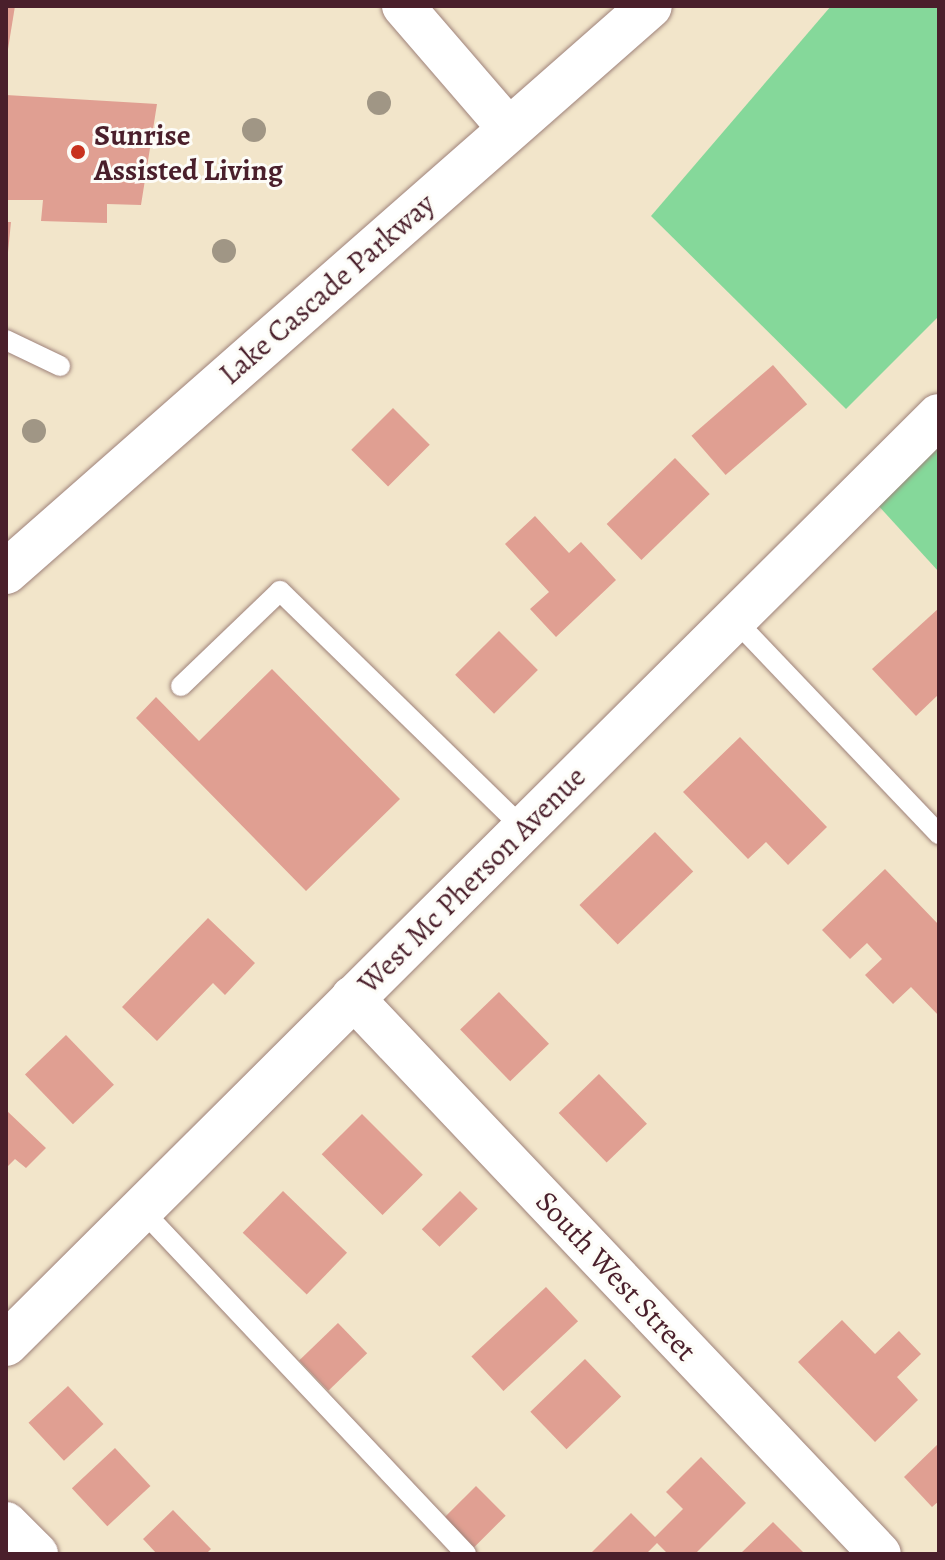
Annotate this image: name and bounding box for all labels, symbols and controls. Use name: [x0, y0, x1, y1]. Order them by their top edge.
place label: Sunrise Assisted Living: [94, 117, 283, 188]
marker: Sunrise Assisted Living: [69, 143, 87, 161]
street label: Lake Cascade Parkway: [212, 186, 442, 392]
street label: West Mc Pherson Avenue: [351, 759, 593, 1001]
street label: South West Street: [528, 1184, 704, 1368]

